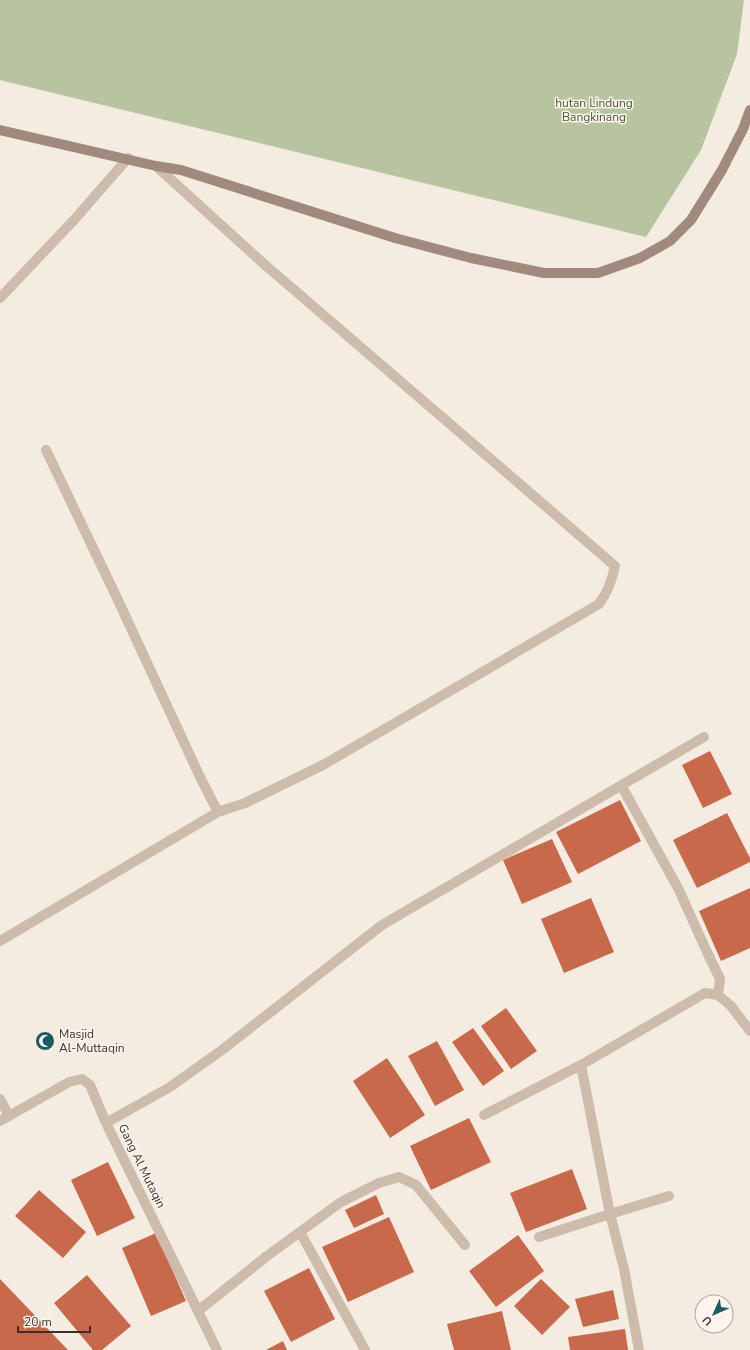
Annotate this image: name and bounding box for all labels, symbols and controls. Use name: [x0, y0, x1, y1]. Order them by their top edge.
park label: hutan Lindung Bangkinang: [555, 95, 633, 125]
place label: Masjid Al-Muttaqin: [59, 1026, 125, 1056]
mosque icon: Masjid Al-Muttaqin: [34, 1030, 56, 1052]
street label: Gang Al Mutaqin: [115, 1121, 169, 1211]
north arrow: [694, 1294, 734, 1334]
scale bar: [18, 1308, 90, 1334]
text: U: [699, 1313, 715, 1329]
text: 20 m: [24, 1314, 52, 1330]

